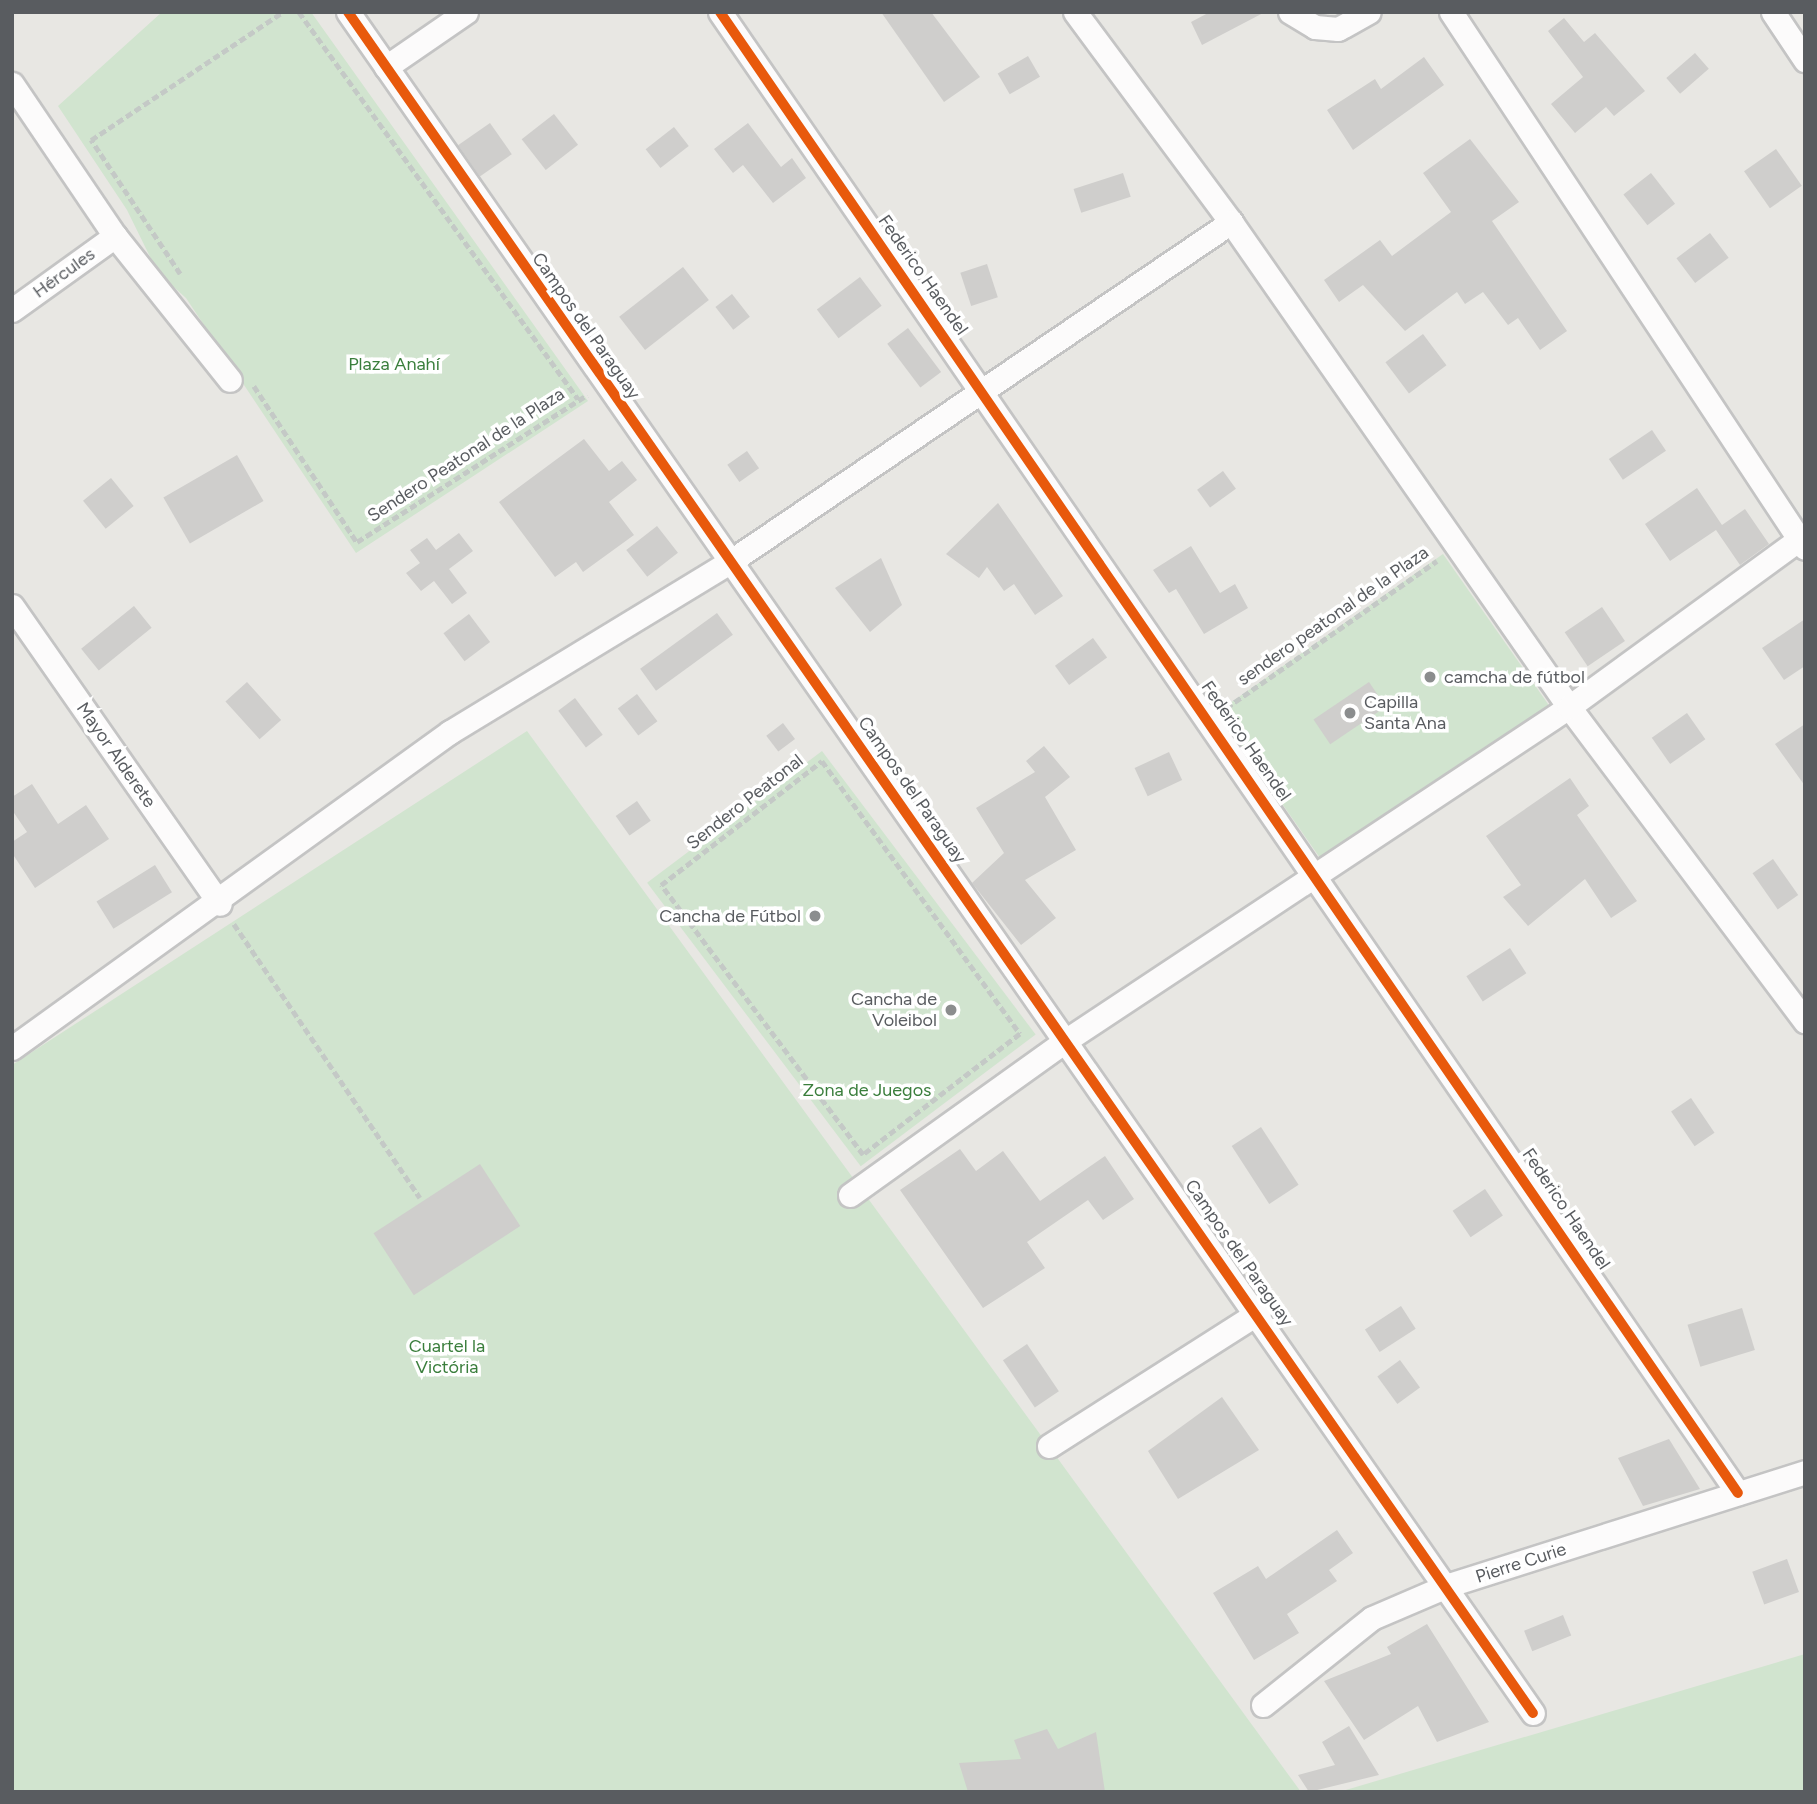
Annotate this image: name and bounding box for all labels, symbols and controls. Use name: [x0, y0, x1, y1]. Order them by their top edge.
street label: Federico Haendel: [874, 211, 972, 339]
street label: Hércules: [29, 243, 99, 303]
street label: Campos del Paraguay: [527, 249, 645, 403]
park label: Plaza Anahí: [348, 353, 440, 375]
street label: Sendero Peatonal de la Plaza: [364, 383, 568, 527]
street label: sendero peatonal de la Plaza: [1233, 542, 1433, 690]
place label: camcha de fútbol: [1444, 666, 1585, 688]
marker: camcha de fútbol: [1422, 669, 1438, 685]
street label: Federico Haendel: [1197, 677, 1295, 805]
place label: Capilla Santa Ana: [1364, 692, 1446, 734]
street label: Mayor Alderete: [72, 698, 160, 812]
marker: Capilla Santa Ana: [1342, 705, 1358, 721]
street label: Campos del Paraguay: [853, 713, 971, 867]
street label: Sendero Peatonal: [682, 750, 808, 854]
place label: Cancha de Fútbol: [659, 905, 801, 927]
marker: Cancha de Fútbol: [807, 908, 823, 924]
place label: Cancha de Voleibol: [851, 989, 937, 1032]
marker: Cancha de Voleibol: [943, 1002, 959, 1018]
park label: Zona de Juegos: [802, 1079, 932, 1101]
street label: Federico Haendel: [1517, 1144, 1615, 1274]
street label: Campos del Paraguay: [1180, 1176, 1298, 1330]
park label: Cuartel la Victória: [409, 1336, 485, 1378]
street label: Pierre Curie: [1473, 1538, 1569, 1588]

